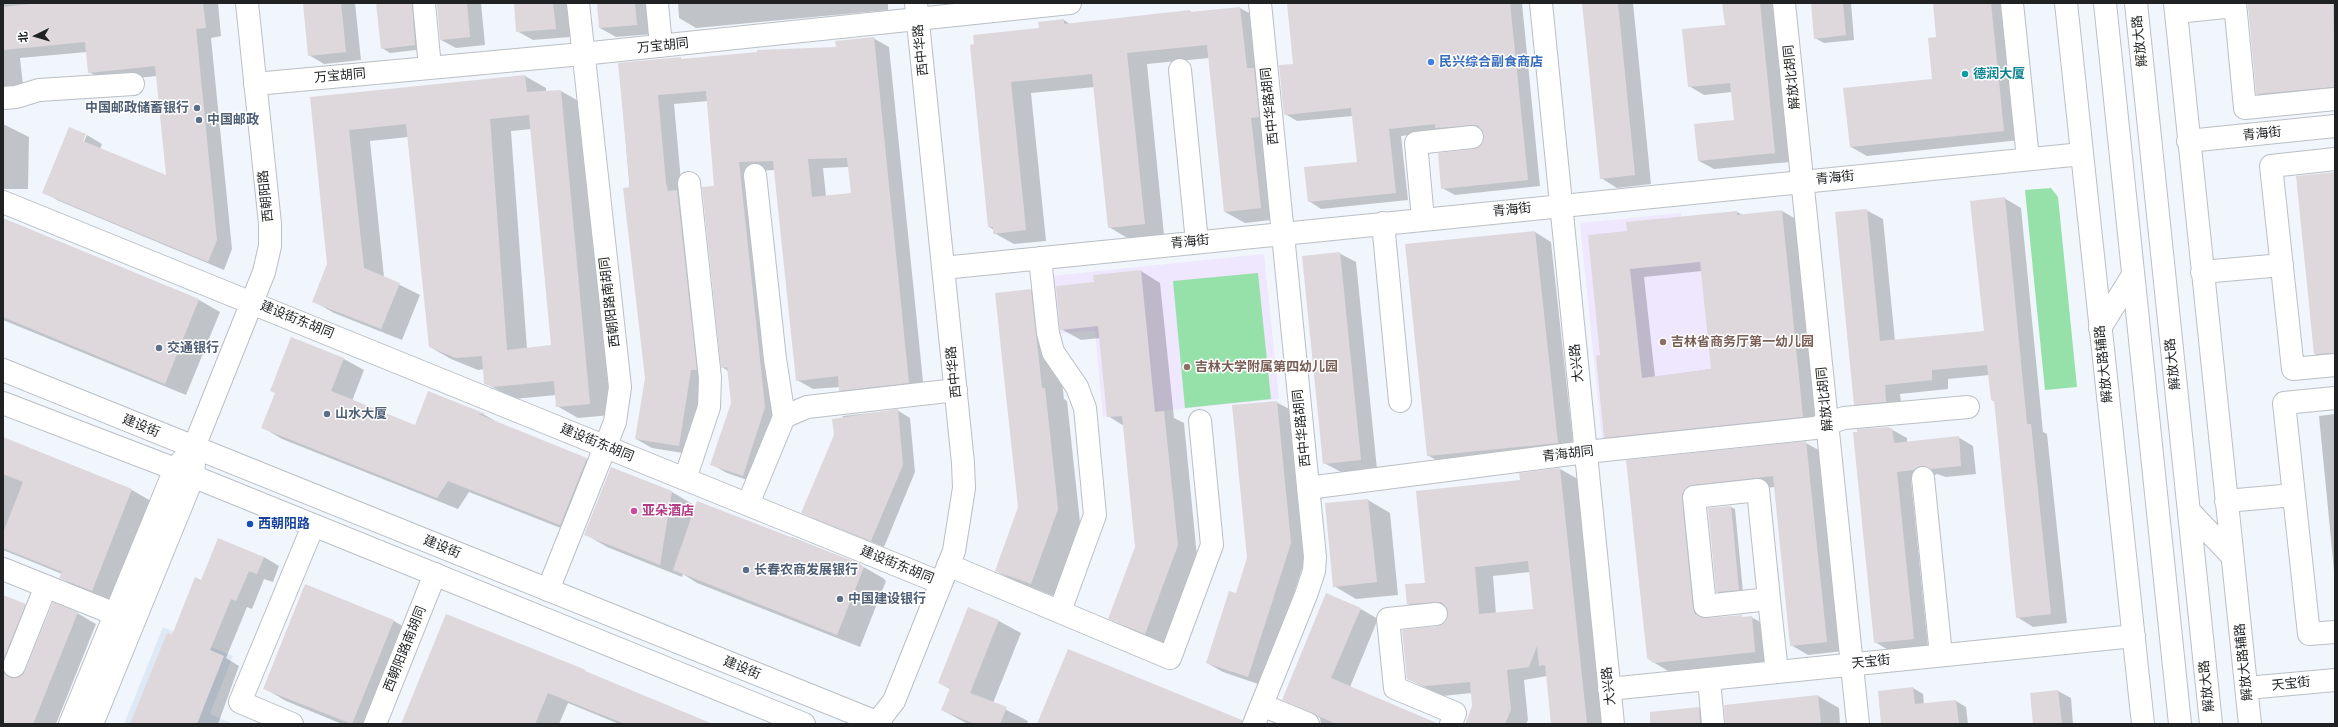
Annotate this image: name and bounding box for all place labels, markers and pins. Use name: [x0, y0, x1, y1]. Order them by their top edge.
place label: 民兴综合副食商店: [1439, 54, 1543, 70]
marker: 民兴综合副食商店: [1426, 57, 1436, 67]
place label: 德润大厦: [1973, 66, 2025, 82]
marker: 德润大厦: [1960, 69, 1970, 79]
place label: 中国邮政储蓄银行: [85, 100, 189, 116]
marker: 中国邮政储蓄银行: [192, 103, 202, 113]
place label: 中国邮政: [207, 112, 259, 128]
marker: 中国邮政: [194, 115, 204, 125]
place label: 吉林省商务厅第一幼儿园: [1671, 334, 1814, 350]
marker: 吉林省商务厅第一幼儿园: [1658, 337, 1668, 347]
place label: 交通银行: [167, 340, 219, 356]
marker: 交通银行: [154, 343, 164, 353]
place label: 吉林大学附属第四幼儿园: [1195, 359, 1338, 375]
marker: 吉林大学附属第四幼儿园: [1182, 362, 1192, 372]
place label: 山水大厦: [335, 406, 387, 422]
marker: 山水大厦: [322, 409, 332, 419]
place label: 亚朵酒店: [642, 503, 694, 519]
marker: 亚朵酒店: [629, 506, 639, 516]
place label: 西朝阳路: [258, 516, 310, 532]
marker: 西朝阳路: [245, 519, 255, 529]
place label: 长春农商发展银行: [754, 562, 858, 578]
marker: 长春农商发展银行: [741, 565, 751, 575]
place label: 中国建设银行: [848, 591, 926, 607]
marker: 中国建设银行: [835, 594, 845, 604]

